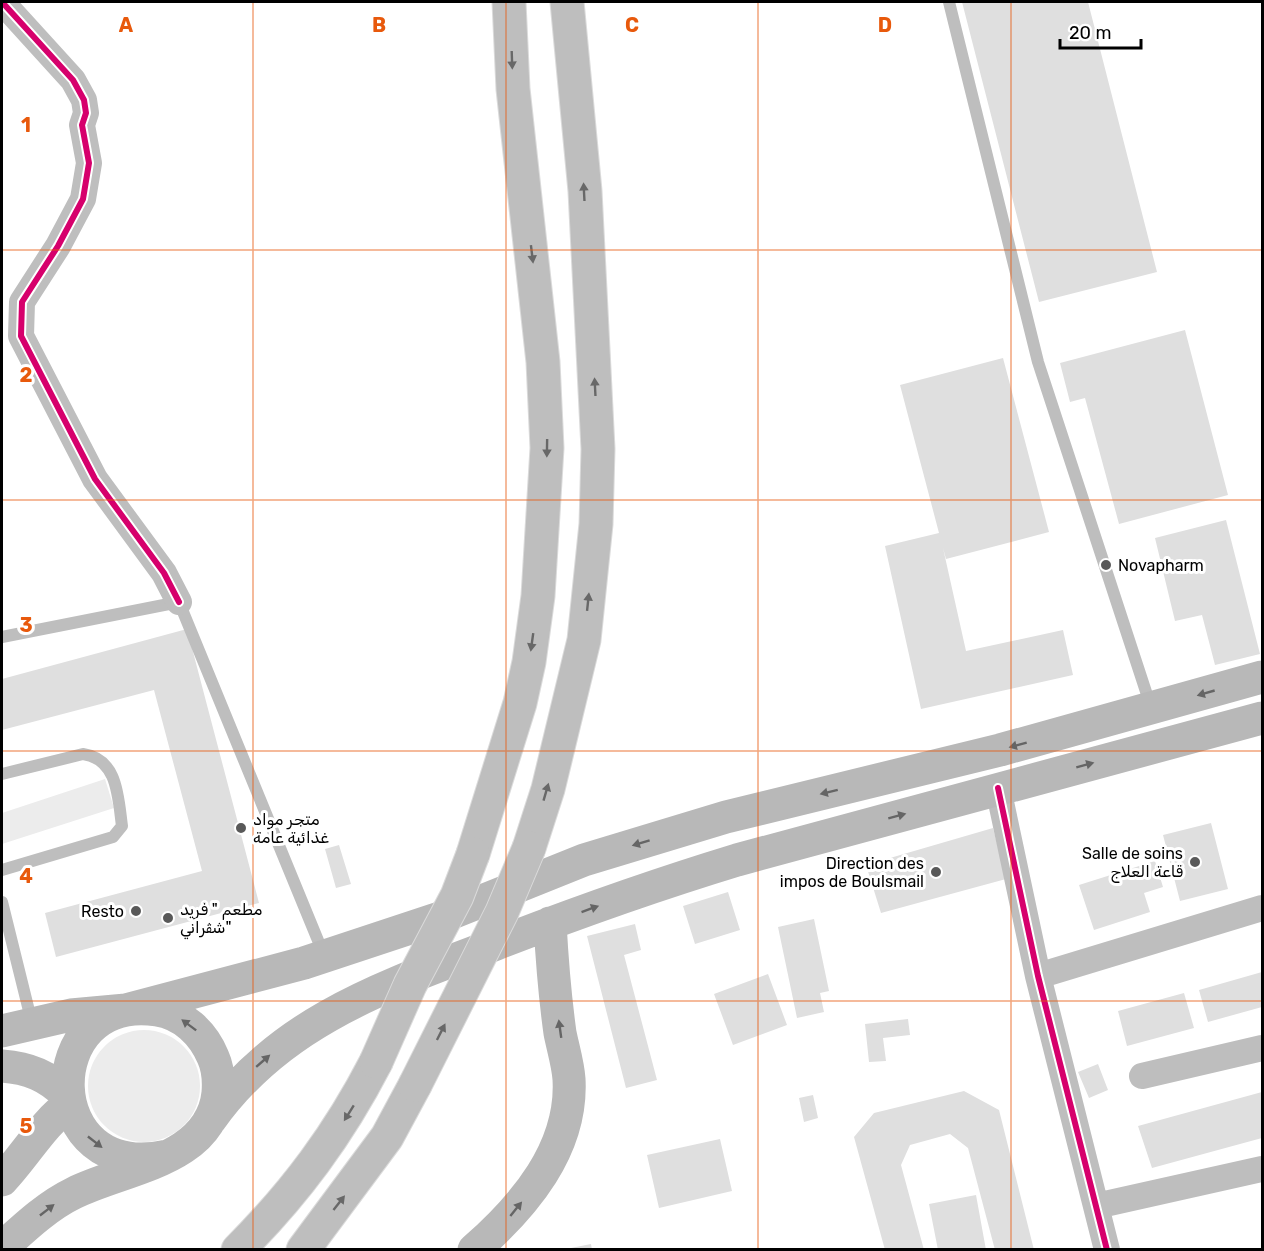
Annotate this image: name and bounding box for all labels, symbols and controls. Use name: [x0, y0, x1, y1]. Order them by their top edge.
scale bar: [1060, 12, 1141, 50]
text: A: [119, 13, 134, 37]
text: B: [372, 13, 386, 37]
text: C: [625, 13, 639, 37]
text: D: [878, 13, 892, 37]
text: 20 m: [1069, 22, 1111, 44]
one-way arrow: [507, 50, 516, 69]
text: 1: [21, 113, 31, 137]
one-way arrow: [580, 183, 589, 202]
one-way arrow: [527, 244, 537, 263]
text: 2: [20, 363, 33, 387]
one-way arrow: [590, 377, 599, 396]
one-way arrow: [542, 439, 551, 458]
place label: Novapharm: [1118, 556, 1204, 575]
marker: Novapharm: [1099, 558, 1113, 572]
one-way arrow: [583, 593, 593, 612]
text: 3: [19, 613, 33, 637]
one-way arrow: [527, 633, 536, 652]
one-way arrow: [1197, 688, 1215, 698]
one-way arrow: [1009, 741, 1027, 750]
one-way arrow: [1076, 760, 1094, 770]
one-way arrow: [542, 783, 552, 801]
one-way arrow: [820, 787, 838, 797]
place label: متجر مواد غذائية عامة: [253, 810, 329, 847]
one-way arrow: [888, 811, 906, 820]
marker: متجر مواد غذائية عامة: [234, 821, 248, 835]
one-way arrow: [632, 839, 650, 848]
place label: Salle de soins قاعة العلاج: [1082, 844, 1183, 883]
place label: Direction des impos de BouIsmail: [780, 854, 924, 891]
marker: Salle de soins قاعة العلاج: [1188, 855, 1202, 869]
text: 4: [19, 864, 33, 888]
marker: Direction des impos de BouIsmail: [929, 865, 943, 879]
place label: مطعم " فريد شڨراني": [180, 900, 262, 940]
place label: Resto: [81, 902, 124, 921]
one-way arrow: [581, 903, 599, 913]
marker: Resto: [129, 904, 143, 918]
marker: مطعم " فريد شڨراني": [161, 911, 175, 925]
one-way arrow: [182, 1019, 198, 1031]
one-way arrow: [555, 1020, 565, 1039]
one-way arrow: [437, 1024, 446, 1041]
one-way arrow: [255, 1055, 270, 1068]
one-way arrow: [343, 1105, 354, 1122]
text: 5: [20, 1114, 33, 1138]
one-way arrow: [87, 1136, 103, 1149]
one-way arrow: [333, 1196, 345, 1211]
one-way arrow: [509, 1201, 521, 1216]
one-way arrow: [39, 1205, 54, 1217]

